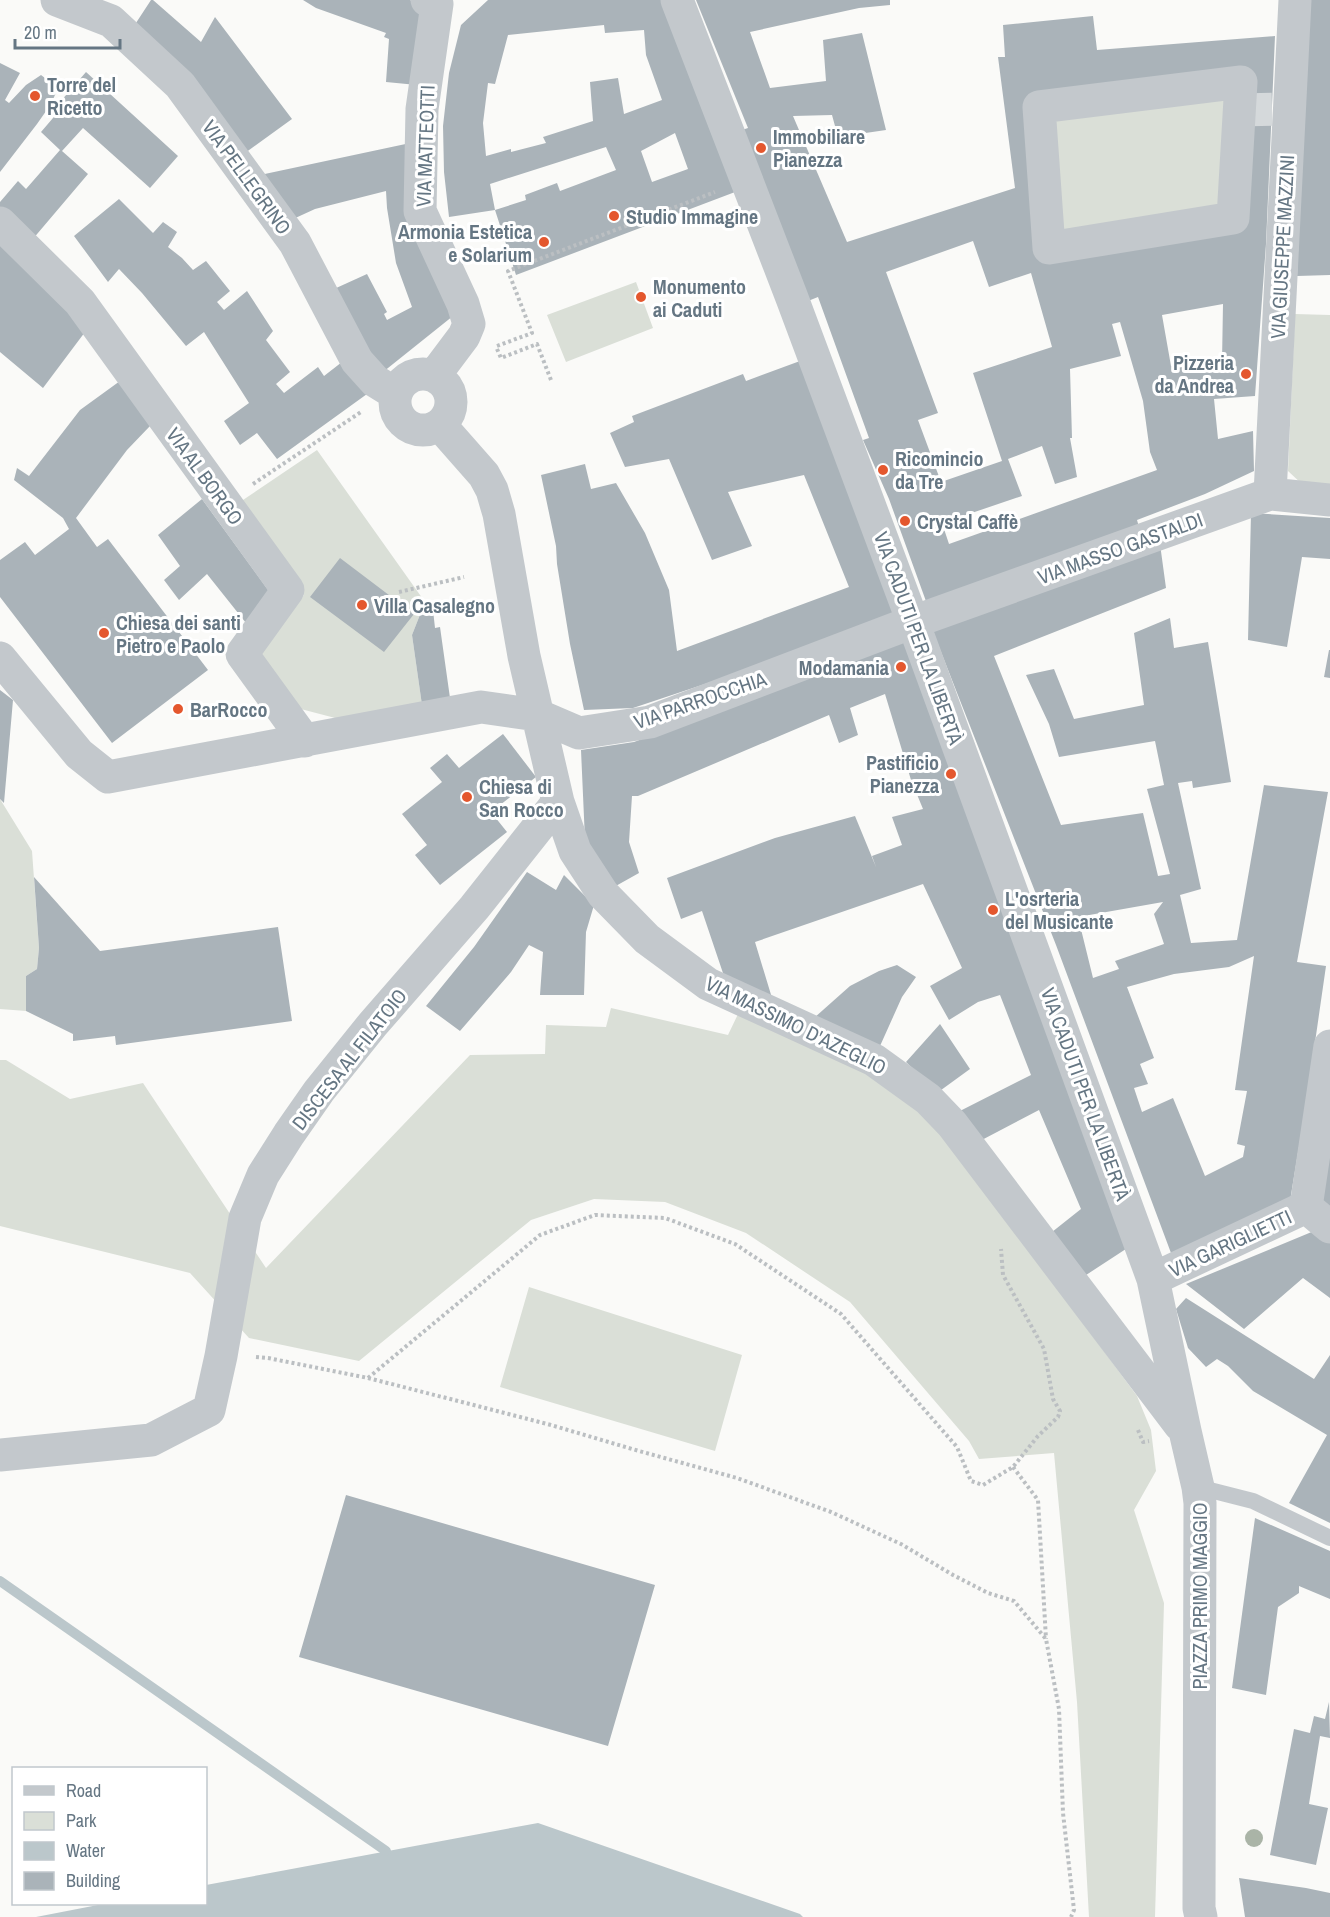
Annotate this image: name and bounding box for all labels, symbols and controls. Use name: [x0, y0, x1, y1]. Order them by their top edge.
scale bar: [15, 12, 120, 50]
text: 20 m: [24, 20, 57, 45]
place label: Torre del Ricetto: [47, 71, 116, 121]
street label: VIA MATTEOTTI: [409, 85, 441, 207]
marker: Torre del Ricetto: [28, 89, 42, 103]
street label: VIA PELLEGRINO: [196, 114, 298, 240]
place label: Immobiliare Pianezza: [773, 123, 865, 173]
marker: Immobiliare Pianezza: [754, 141, 768, 155]
street label: VIA GIUSEPPE MAZZINI: [1264, 154, 1300, 340]
place label: Studio Immagine: [626, 203, 758, 230]
marker: Studio Immagine: [607, 209, 621, 223]
place label: Armonia Estetica e Solarium: [398, 218, 532, 268]
marker: Armonia Estetica e Solarium: [537, 235, 551, 249]
place label: Monumento ai Caduti: [653, 273, 746, 323]
marker: Monumento ai Caduti: [634, 290, 648, 304]
place label: Pizzeria da Andrea: [1154, 349, 1234, 399]
marker: Pizzeria da Andrea: [1239, 367, 1253, 381]
street label: VIA AL BORGO: [160, 422, 250, 530]
place label: Ricomincio da Tre: [895, 445, 983, 495]
marker: Ricomincio da Tre: [876, 463, 890, 477]
street label: VIA MASSO GASTALDI: [1034, 506, 1206, 590]
place label: Crystal Caffè: [917, 508, 1018, 535]
marker: Crystal Caffè: [898, 514, 912, 528]
street label: VIA CADUTI PER LA LIBERTÀ: [868, 528, 970, 748]
place label: Villa Casalegno: [374, 592, 495, 619]
marker: Villa Casalegno: [355, 598, 369, 612]
place label: Chiesa dei santi Pietro e Paolo: [116, 609, 241, 659]
marker: Chiesa dei santi Pietro e Paolo: [97, 626, 111, 640]
place label: Modamania: [799, 654, 889, 681]
marker: Modamania: [894, 660, 908, 674]
street label: VIA PARROCCHIA: [630, 665, 770, 735]
place label: BarRocco: [190, 696, 267, 723]
marker: BarRocco: [171, 702, 185, 716]
place label: Pastificio Pianezza: [866, 749, 939, 799]
marker: Pastificio Pianezza: [944, 767, 958, 781]
place label: Chiesa di San Rocco: [479, 773, 564, 823]
marker: Chiesa di San Rocco: [460, 790, 474, 804]
place label: L'osrteria del Musicante: [1005, 885, 1113, 935]
marker: L'osrteria del Musicante: [986, 903, 1000, 917]
street label: VIA MASSIMO D'AZEGLIO: [701, 969, 891, 1081]
street label: DISCESA AL FILATOIO: [285, 983, 413, 1135]
street label: VIA CADUTI PER LA LIBERTÀ: [1035, 984, 1137, 1204]
street label: VIA GARIGLIETTI: [1164, 1203, 1296, 1283]
street label: PIAZZA PRIMO MAGGIO: [1186, 1503, 1213, 1689]
legend: [12, 1767, 207, 1905]
text: Road: [66, 1778, 101, 1803]
text: Park: [66, 1808, 97, 1833]
text: Water: [66, 1838, 105, 1863]
text: Building: [66, 1868, 121, 1893]

